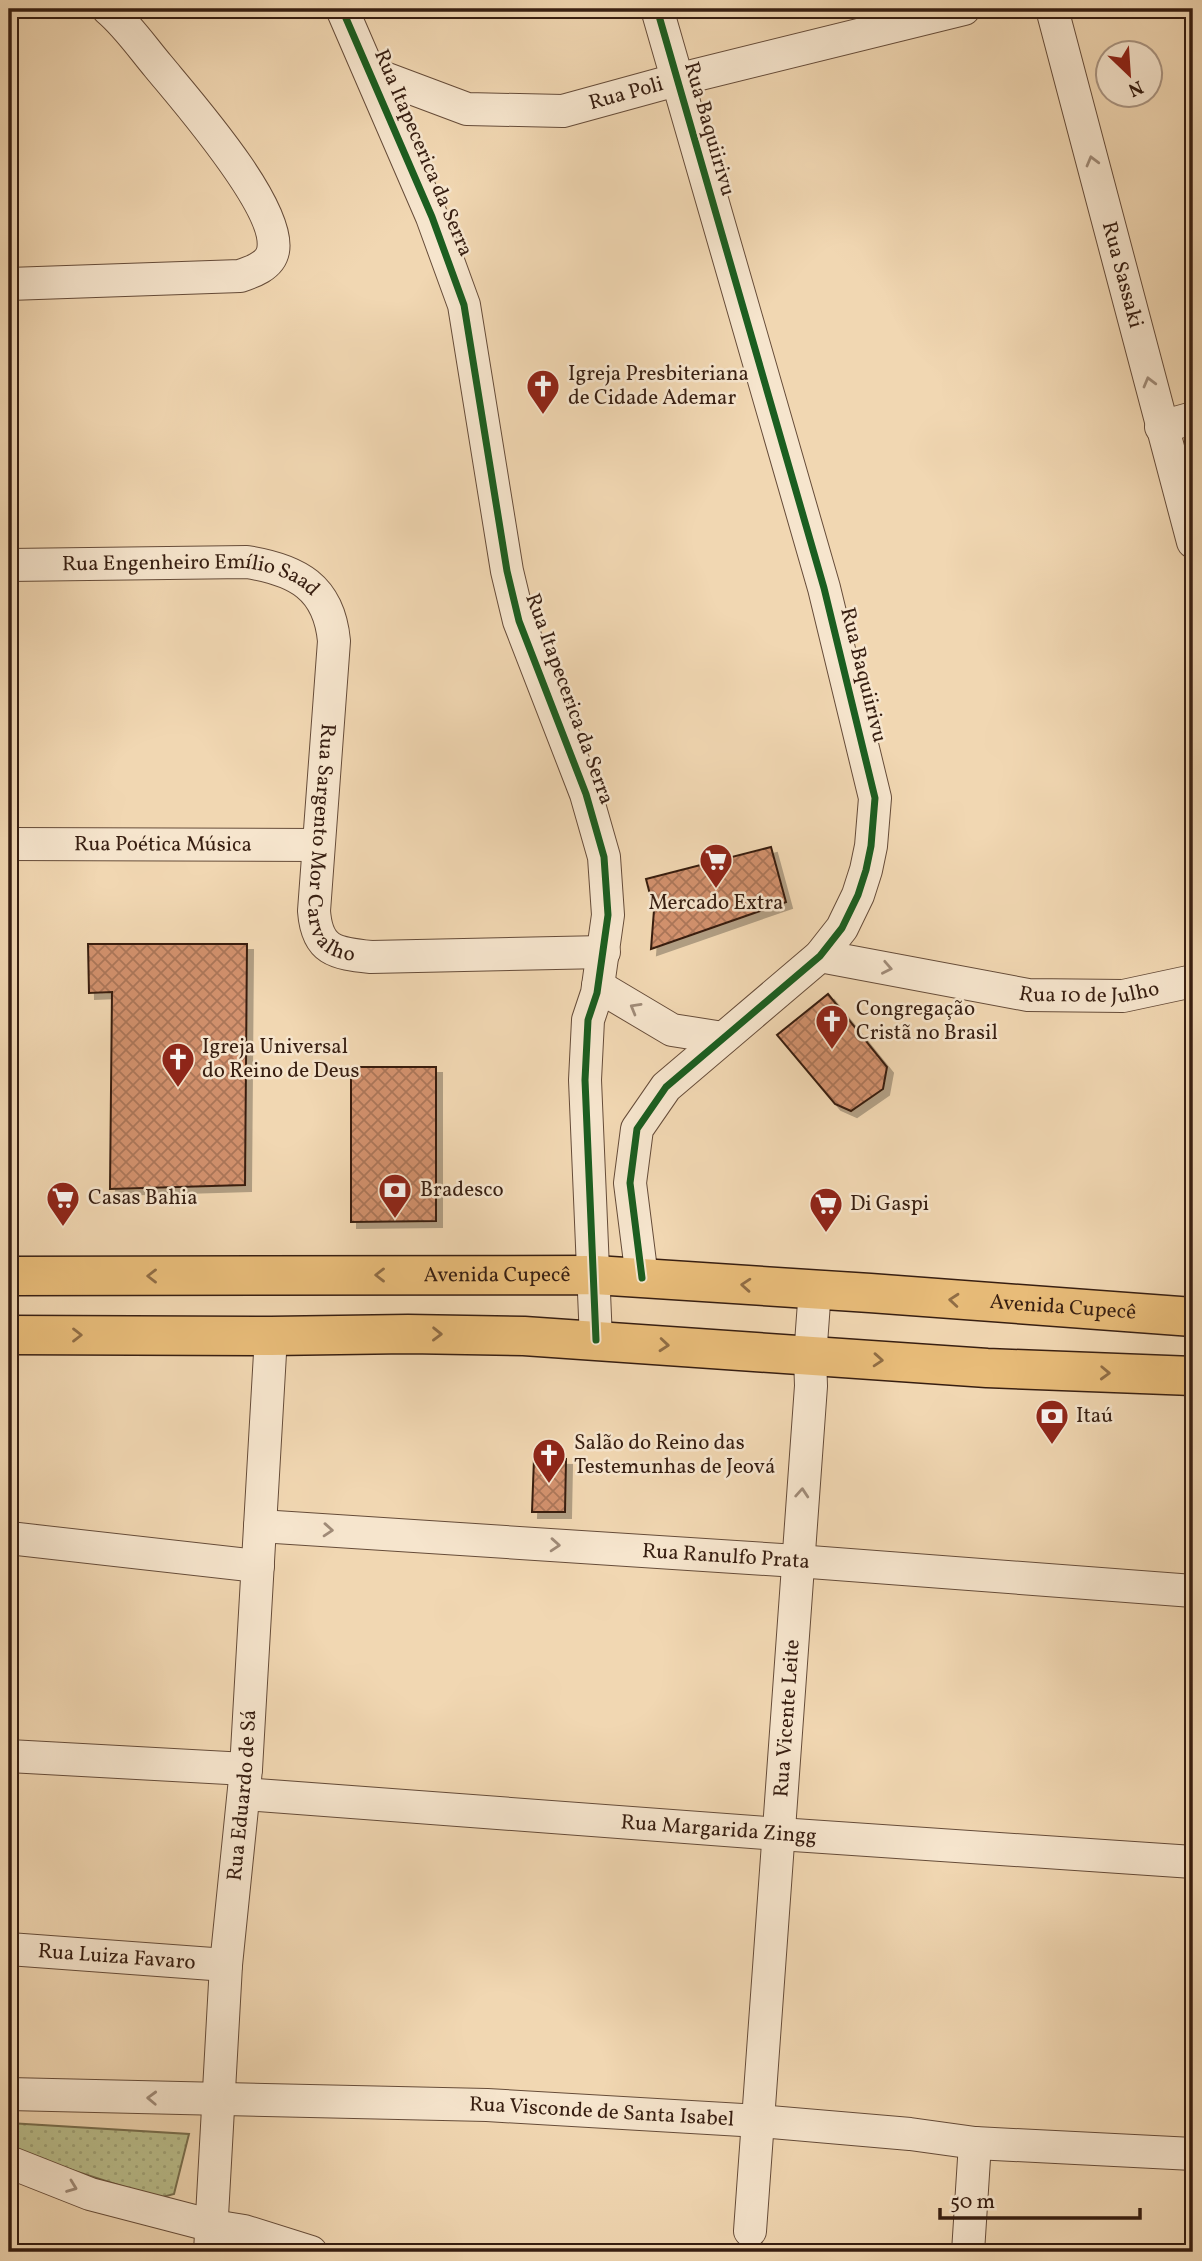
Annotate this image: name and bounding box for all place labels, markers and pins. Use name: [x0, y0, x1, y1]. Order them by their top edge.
place label: Igreja Presbiteriana de Cidade Ademar: [568, 360, 749, 413]
church icon: Igreja Presbiteriana de Cidade Ademar: [524, 367, 562, 416]
supermarket icon: Mercado Extra: [697, 841, 735, 890]
place label: Mercado Extra: [648, 889, 784, 918]
place label: Congregação Cristã no Brasil: [856, 995, 998, 1048]
church icon: Congregação Cristã no Brasil: [813, 1002, 851, 1051]
place label: Igreja Universal do Reino de Deus: [202, 1033, 359, 1086]
church icon: Igreja Universal do Reino de Deus: [159, 1040, 197, 1089]
bank icon: Bradesco: [376, 1171, 414, 1220]
place label: Bradesco: [420, 1176, 504, 1205]
supermarket icon: Casas Bahia: [44, 1179, 82, 1228]
place label: Casas Bahia: [88, 1184, 198, 1213]
supermarket icon: Di Gaspi: [807, 1185, 845, 1234]
place label: Di Gaspi: [850, 1190, 929, 1219]
bank icon: Itaú: [1033, 1397, 1071, 1446]
place label: Itaú: [1076, 1402, 1113, 1431]
place label: Salão do Reino das Testemunhas de Jeová: [574, 1429, 775, 1482]
church icon: Salão do Reino das Testemunhas de Jeová: [530, 1436, 568, 1485]

